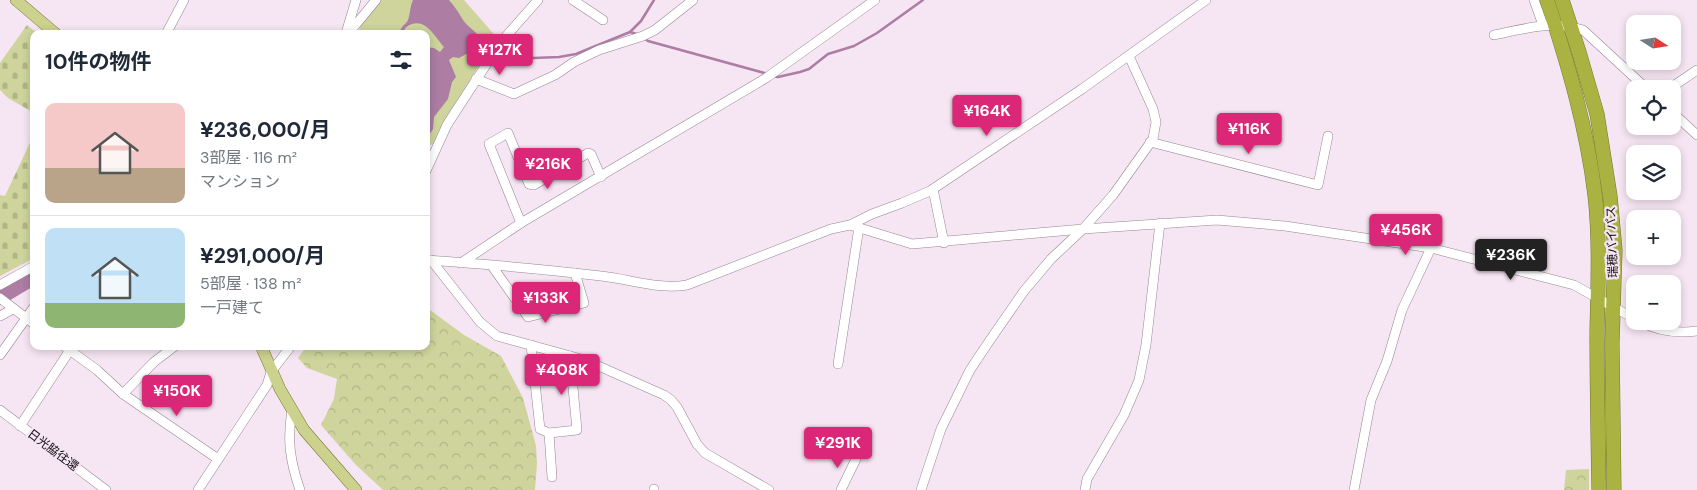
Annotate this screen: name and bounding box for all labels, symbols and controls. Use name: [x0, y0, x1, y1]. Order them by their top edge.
north arrow: [1626, 15, 1681, 70]
map controls: [1626, 15, 1681, 330]
pin: ¥127K: [465, 34, 535, 76]
text: ¥127K: [478, 39, 522, 60]
icon: filters: [387, 46, 415, 74]
text: 10件の物件: [45, 48, 151, 76]
button: locate: [1626, 80, 1681, 135]
pin: ¥164K: [952, 94, 1022, 137]
text: ¥164K: [963, 100, 1011, 121]
pin: ¥116K: [1214, 112, 1284, 155]
text: ¥236,000/月: [200, 116, 330, 144]
text: ¥116K: [1228, 118, 1270, 139]
icon: home: [85, 123, 145, 183]
button: layers: [1626, 145, 1681, 200]
text: 3部屋 · 116 m²: [200, 147, 297, 168]
pin: ¥216K: [513, 148, 583, 190]
text: ¥216K: [525, 153, 571, 174]
text: マンション: [200, 171, 280, 192]
street label: 瑞穂バイパス: [1603, 206, 1621, 278]
button: +: [1626, 210, 1681, 265]
pin: ¥456K: [1371, 214, 1441, 256]
text: ¥456K: [1380, 219, 1432, 240]
pin: ¥236K: [1476, 238, 1546, 281]
text: ¥291,000/月: [200, 242, 325, 270]
text: ¥236K: [1486, 244, 1536, 265]
icon: home: [85, 248, 145, 308]
text: 5部屋 · 138 m²: [200, 273, 301, 294]
button: −: [1626, 275, 1681, 330]
pin: ¥133K: [511, 282, 581, 324]
text: ¥133K: [523, 287, 569, 308]
text: 一戸建て: [200, 297, 264, 318]
pin: ¥408K: [527, 354, 597, 396]
text: ¥408K: [536, 359, 588, 380]
pin: ¥150K: [142, 374, 212, 417]
text: ¥150K: [153, 380, 201, 401]
street label: 日光脇往還: [24, 426, 82, 474]
pin: ¥291K: [803, 426, 873, 469]
text: ¥291K: [815, 432, 861, 453]

